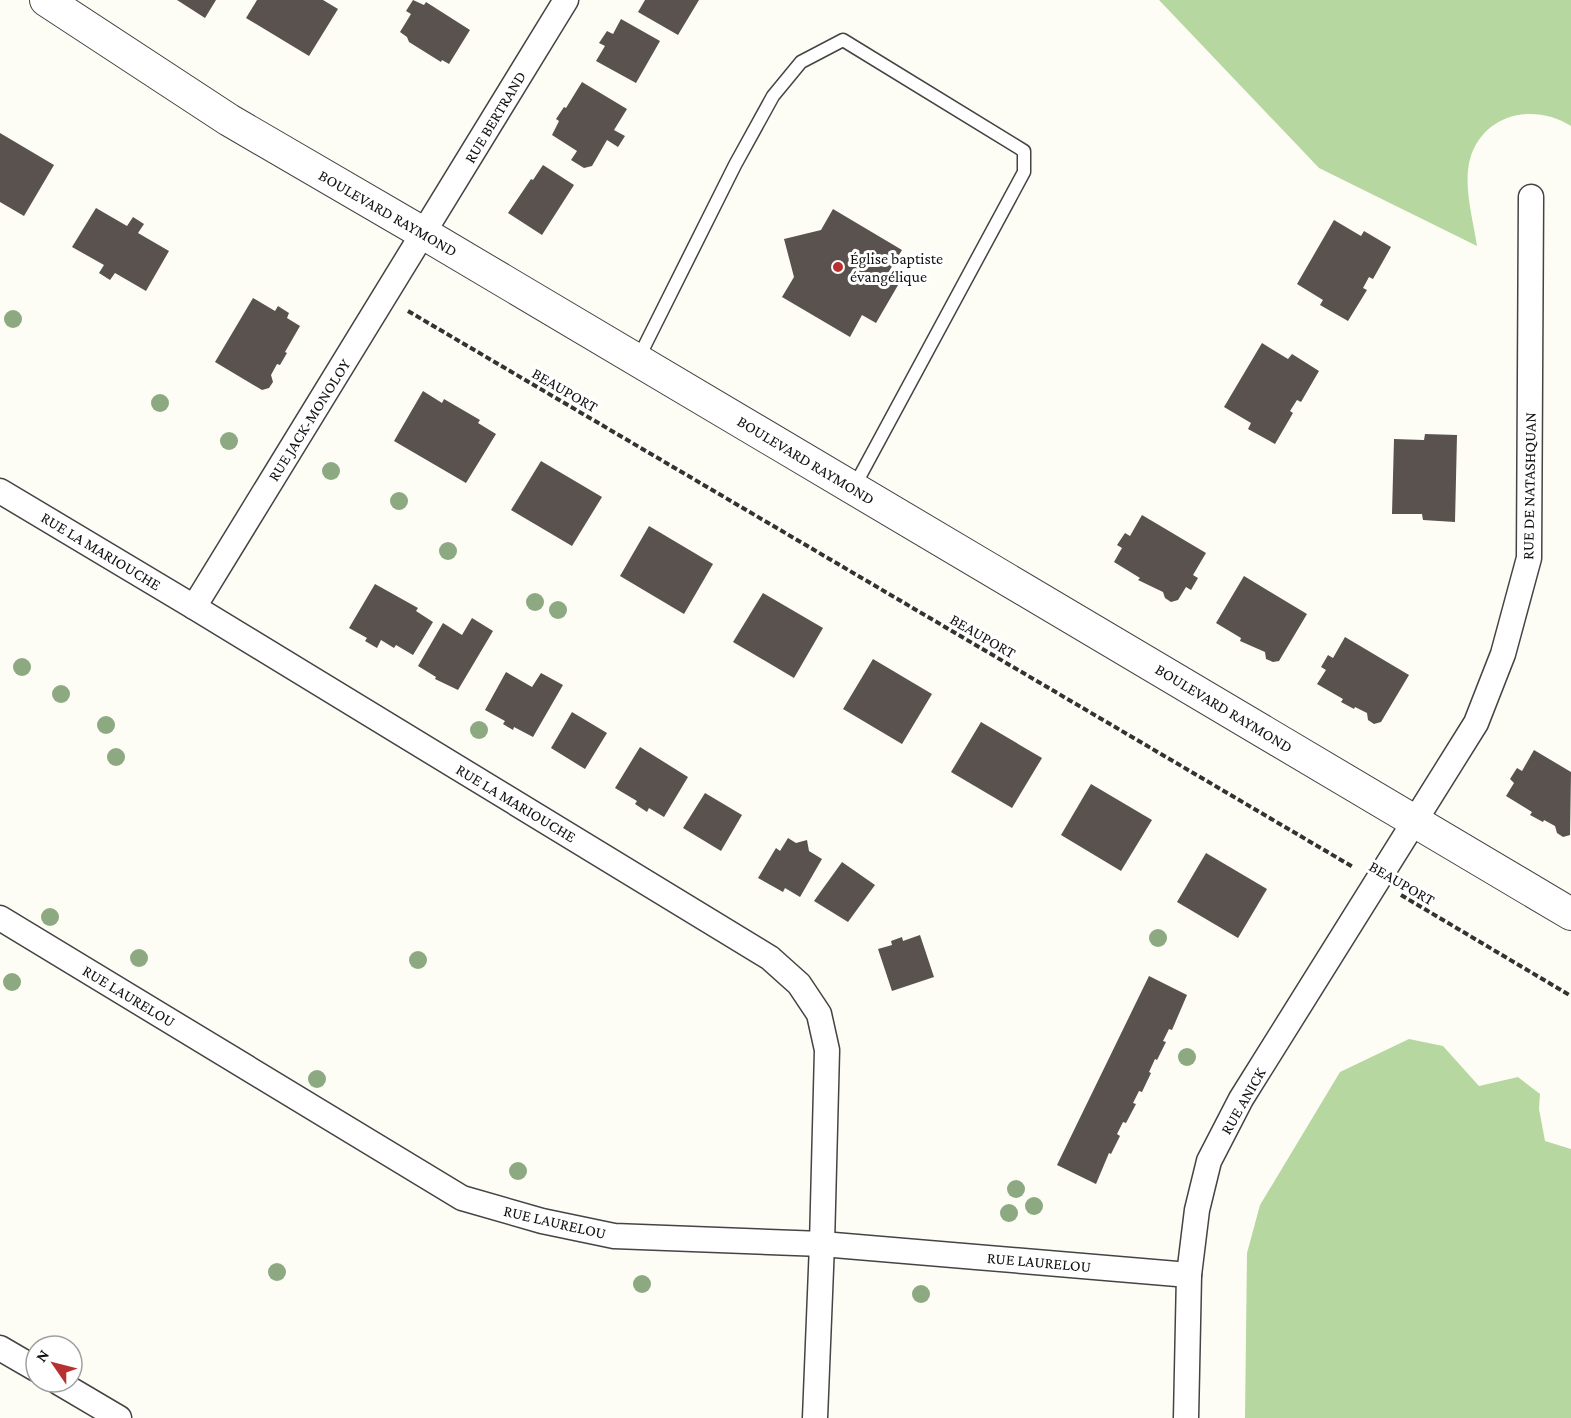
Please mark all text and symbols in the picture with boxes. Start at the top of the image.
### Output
street label: RUE BERTRAND [461,68,529,166]
street label: BOULEVARD RAYMOND [316,166,460,260]
place label: Église baptiste évangélique [850,250,943,286]
marker: Église baptiste évangélique [831,260,845,274]
street label: RUE JACK-MONOLOY [265,355,355,485]
street label: BEAUPORT [529,364,601,416]
street label: BOULEVARD RAYMOND [734,412,878,508]
street label: RUE DE NATASHQUAN [1519,412,1539,560]
street label: RUE LA MARIOUCHE [38,509,164,594]
street label: BEAUPORT [947,610,1019,662]
street label: BOULEVARD RAYMOND [1152,660,1296,756]
street label: RUE LA MARIOUCHE [453,761,579,846]
street label: BEAUPORT [1366,857,1438,909]
street label: RUE LAURELOU [80,962,178,1030]
street label: RUE ANICK [1217,1064,1269,1137]
street label: RUE LAURELOU [502,1202,608,1242]
street label: RUE LAURELOU [986,1249,1092,1275]
north arrow [24,1334,84,1394]
text: N [32,1346,52,1365]

